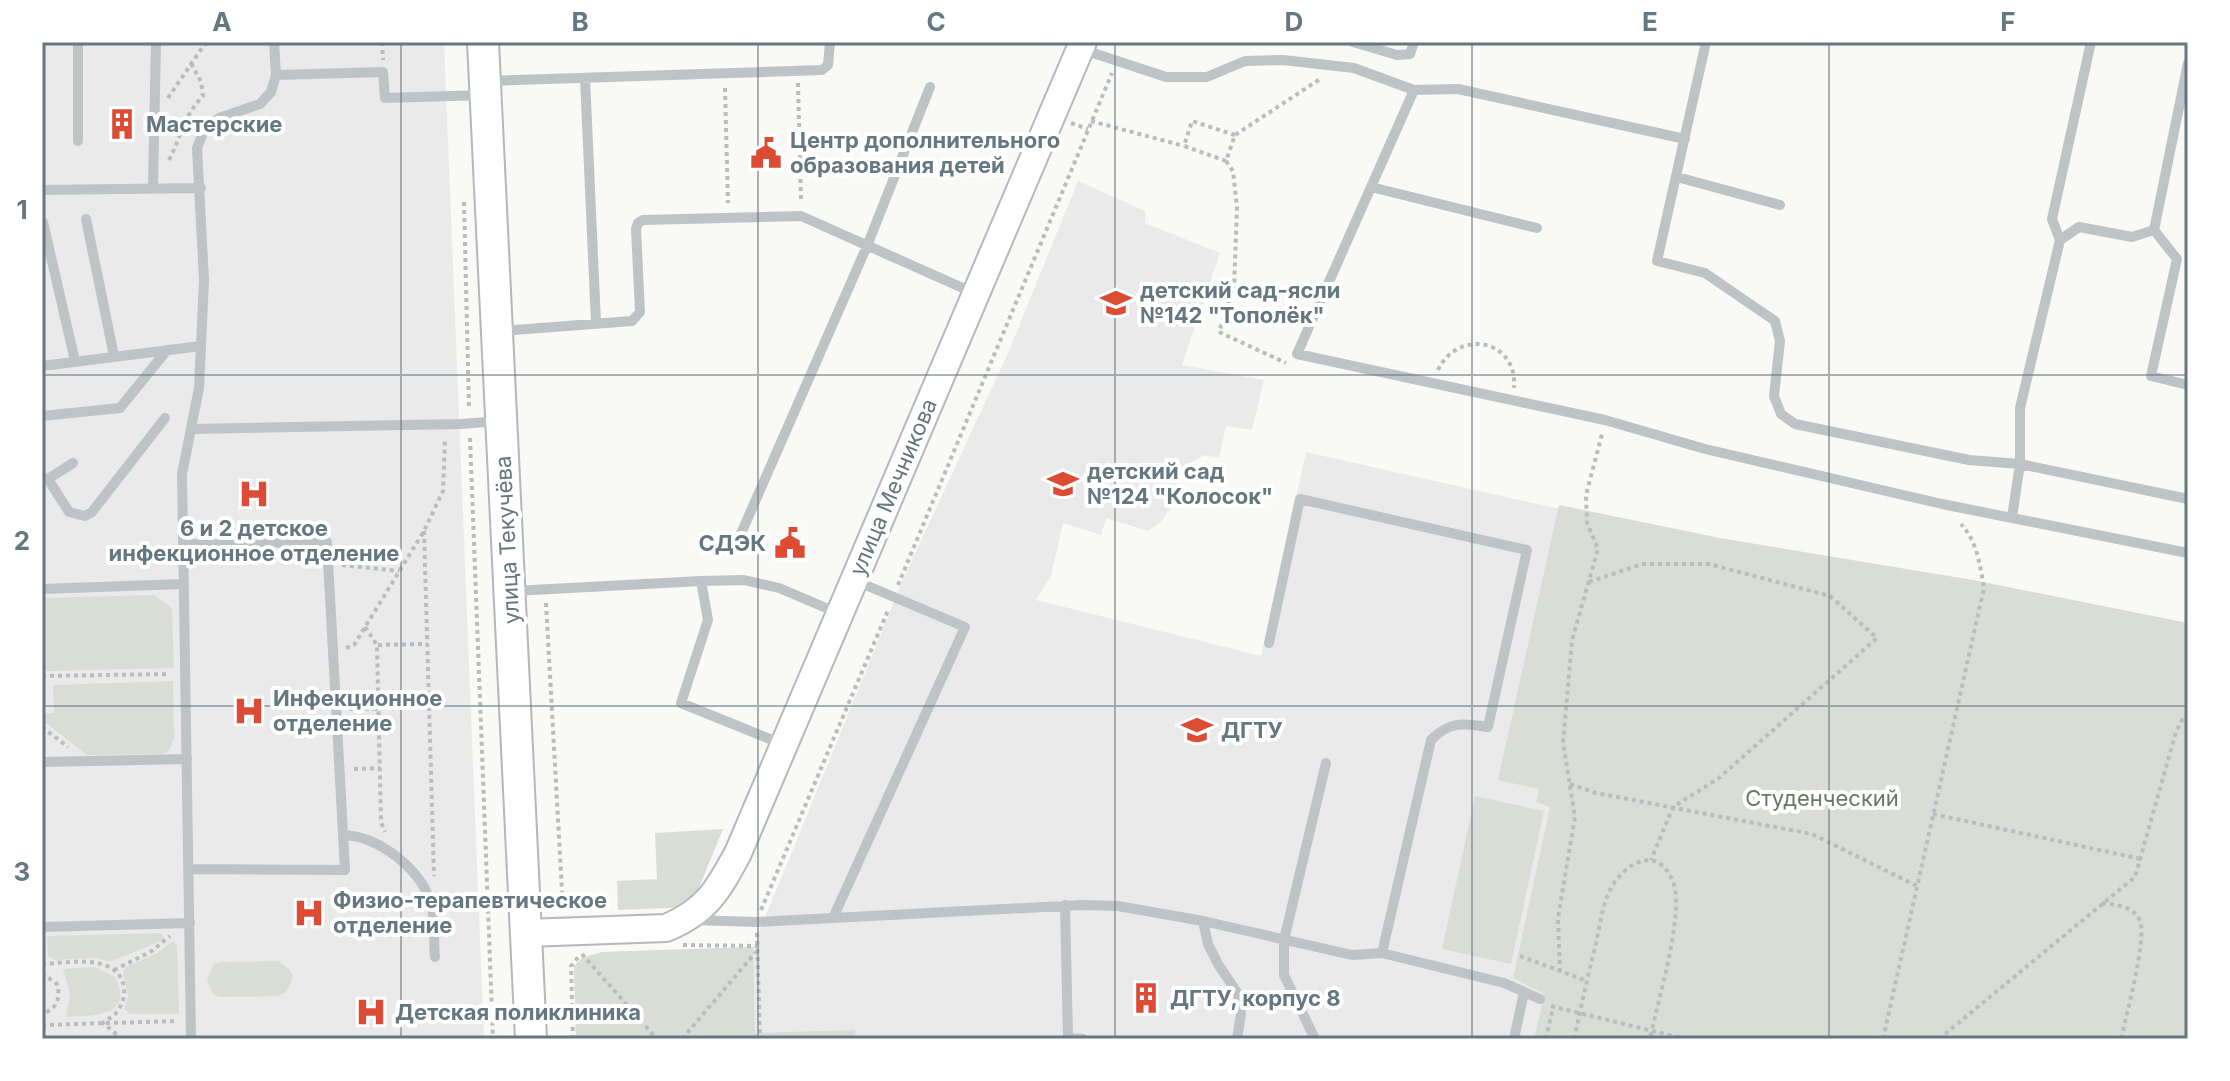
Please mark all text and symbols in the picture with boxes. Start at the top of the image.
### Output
text: A [212,6,232,37]
text: B [571,6,589,37]
text: C [926,6,946,37]
text: D [1285,6,1303,37]
text: E [1642,6,1658,37]
text: F [2000,6,2016,37]
building icon: Мастерские [105,107,139,141]
place label: Мастерские [146,111,282,137]
place label: Центр дополнительного образования детей [790,127,1060,178]
public building icon: Центр дополнительного образования детей [749,136,783,170]
text: 1 [16,194,28,225]
place label: детский сад-ясли №142 "Тополёк" [1140,277,1340,328]
school or university icon: детский сад-ясли №142 "Тополёк" [1099,286,1133,320]
street label: улица Мечникова [844,395,942,579]
street label: улица Текучёва [490,455,524,625]
place label: детский сад №124 "Колосок" [1087,458,1273,509]
school or university icon: детский сад №124 "Колосок" [1046,467,1080,501]
hospital icon: 6 и 2 детское инфекционное отделение [237,477,271,511]
place label: 6 и 2 детское инфекционное отделение [109,515,399,566]
text: 2 [14,525,30,556]
public building icon: СДЭК [773,526,807,560]
place label: СДЭК [699,530,766,556]
place label: Инфекционное отделение [273,685,442,736]
hospital icon: Инфекционное отделение [232,694,266,728]
school or university icon: ДГТУ [1180,713,1214,747]
place label: ДГТУ [1221,717,1283,743]
park label: Студенческий [1745,785,1899,811]
text: 3 [14,856,30,887]
place label: Физио-терапевтическое отделение [333,887,607,938]
hospital icon: Физио-терапевтическое отделение [292,896,326,930]
building icon: ДГТУ, корпус 8 [1129,981,1163,1015]
place label: ДГТУ, корпус 8 [1170,985,1340,1011]
hospital icon: Детская поликлиника [354,995,388,1029]
place label: Детская поликлиника [395,999,641,1025]

